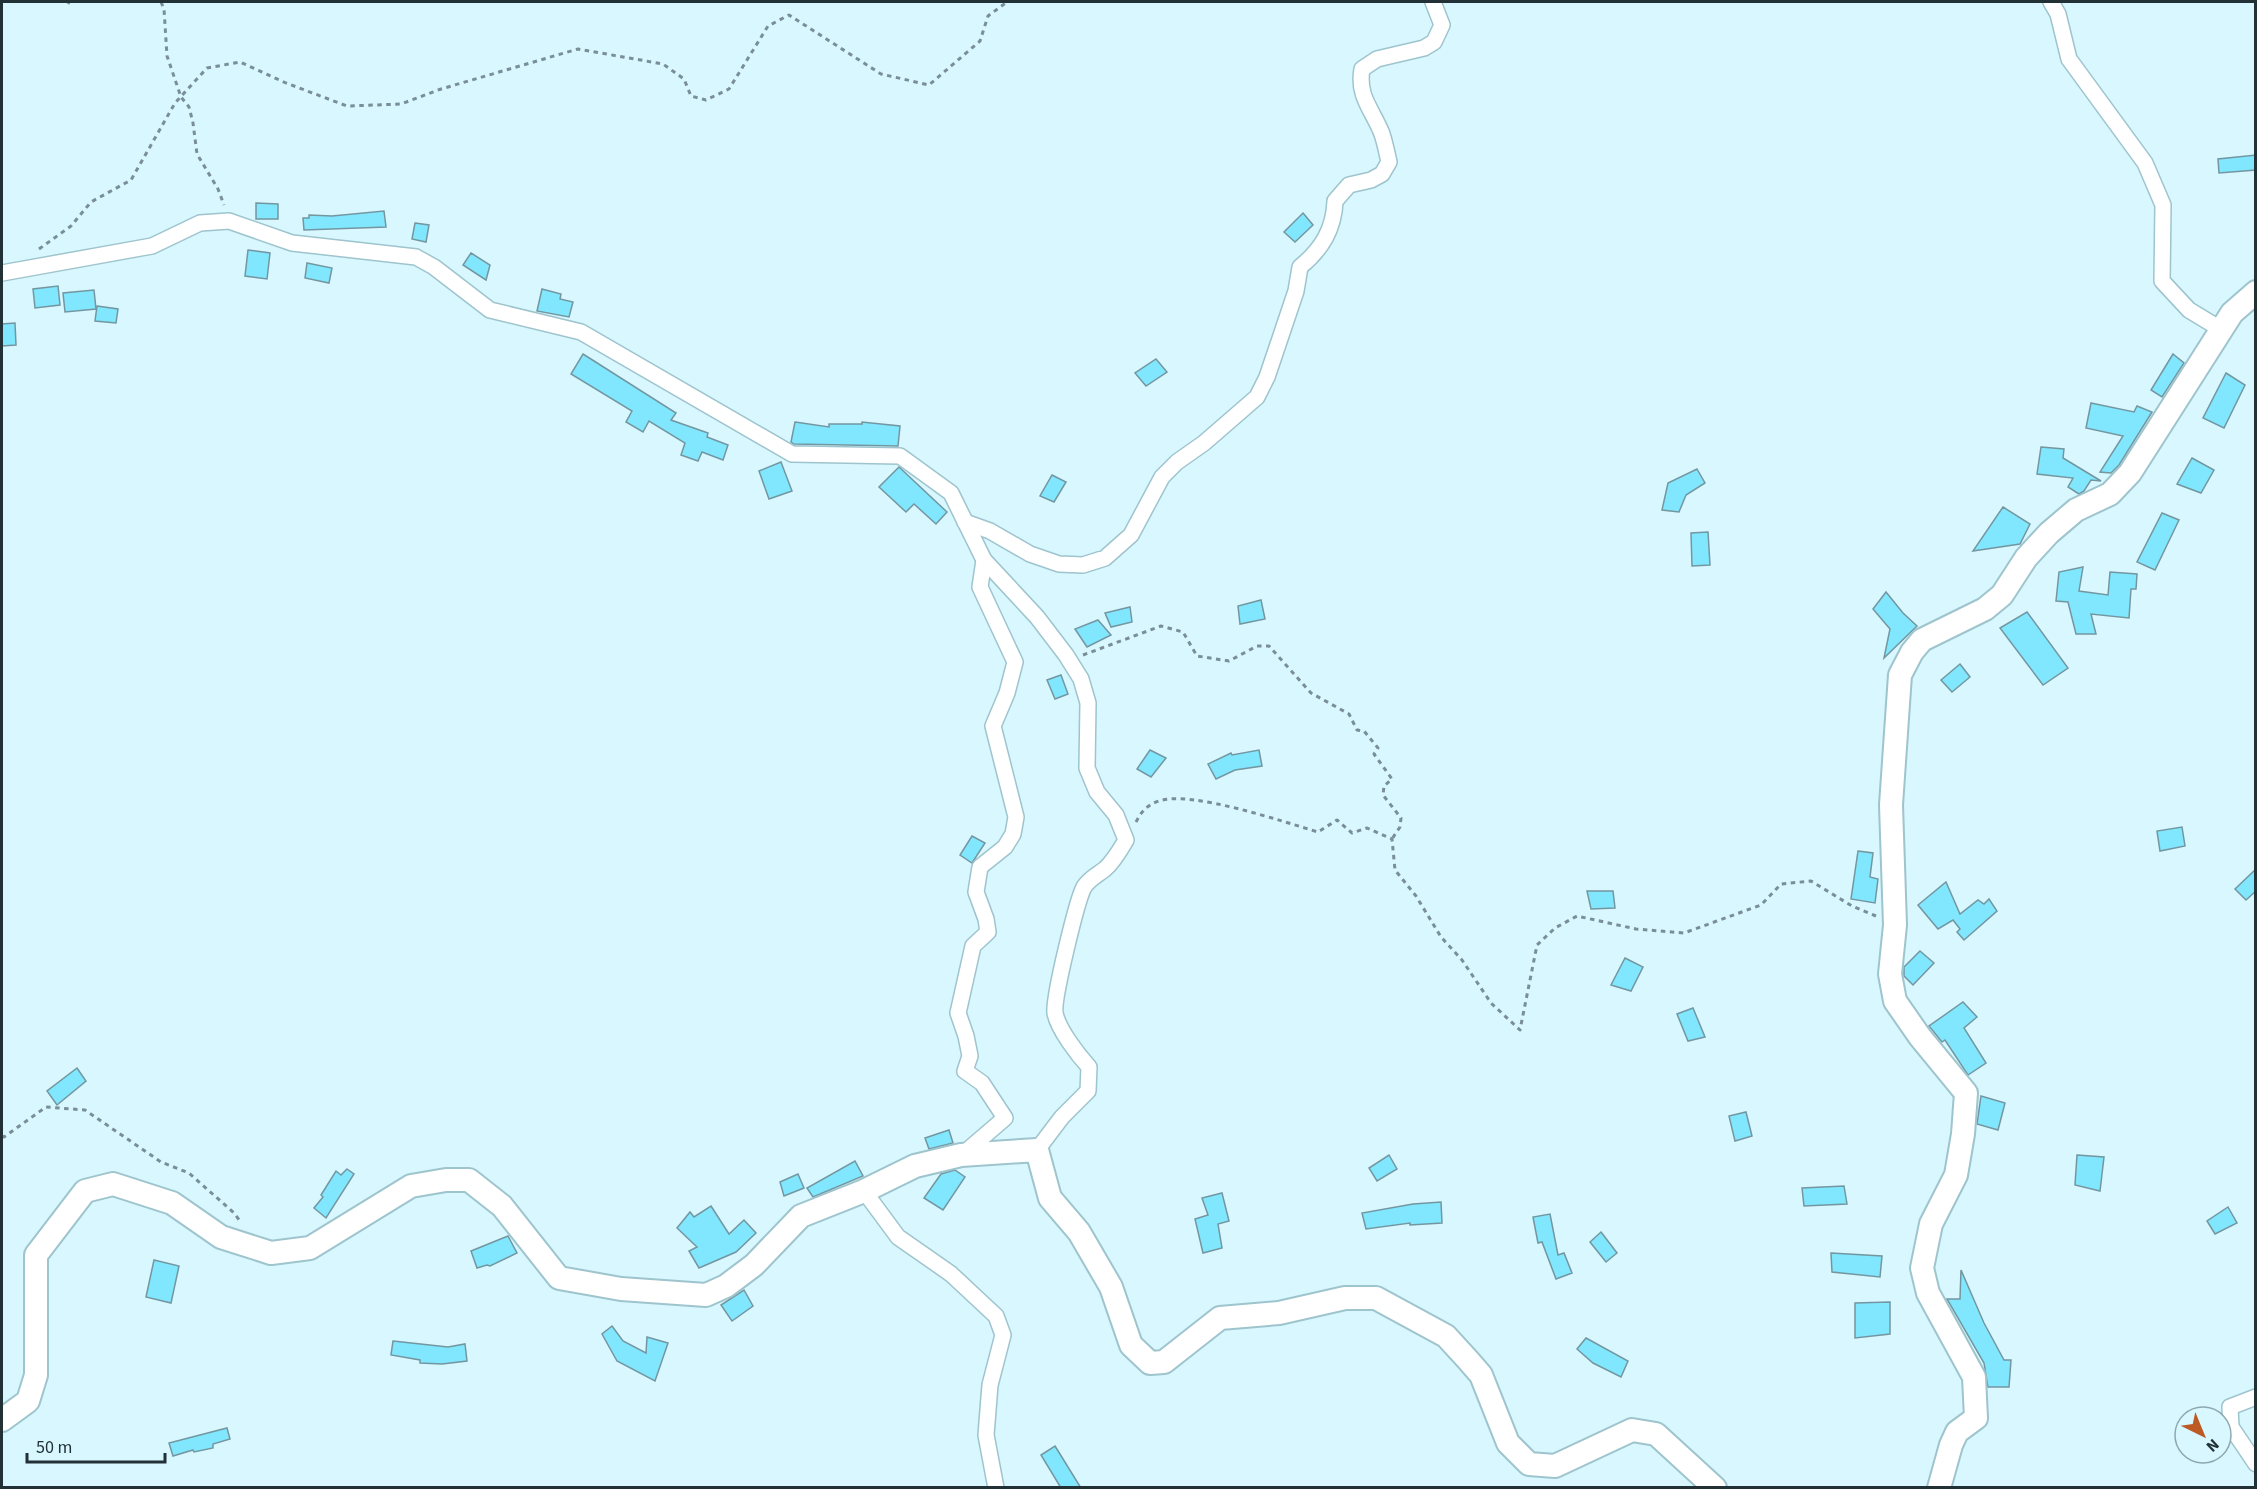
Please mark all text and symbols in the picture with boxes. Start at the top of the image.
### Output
north arrow [2173,1405,2233,1465]
scale bar [27,1426,165,1464]
text: N [2201,1434,2224,1457]
text: 50 m [36,1435,72,1460]

